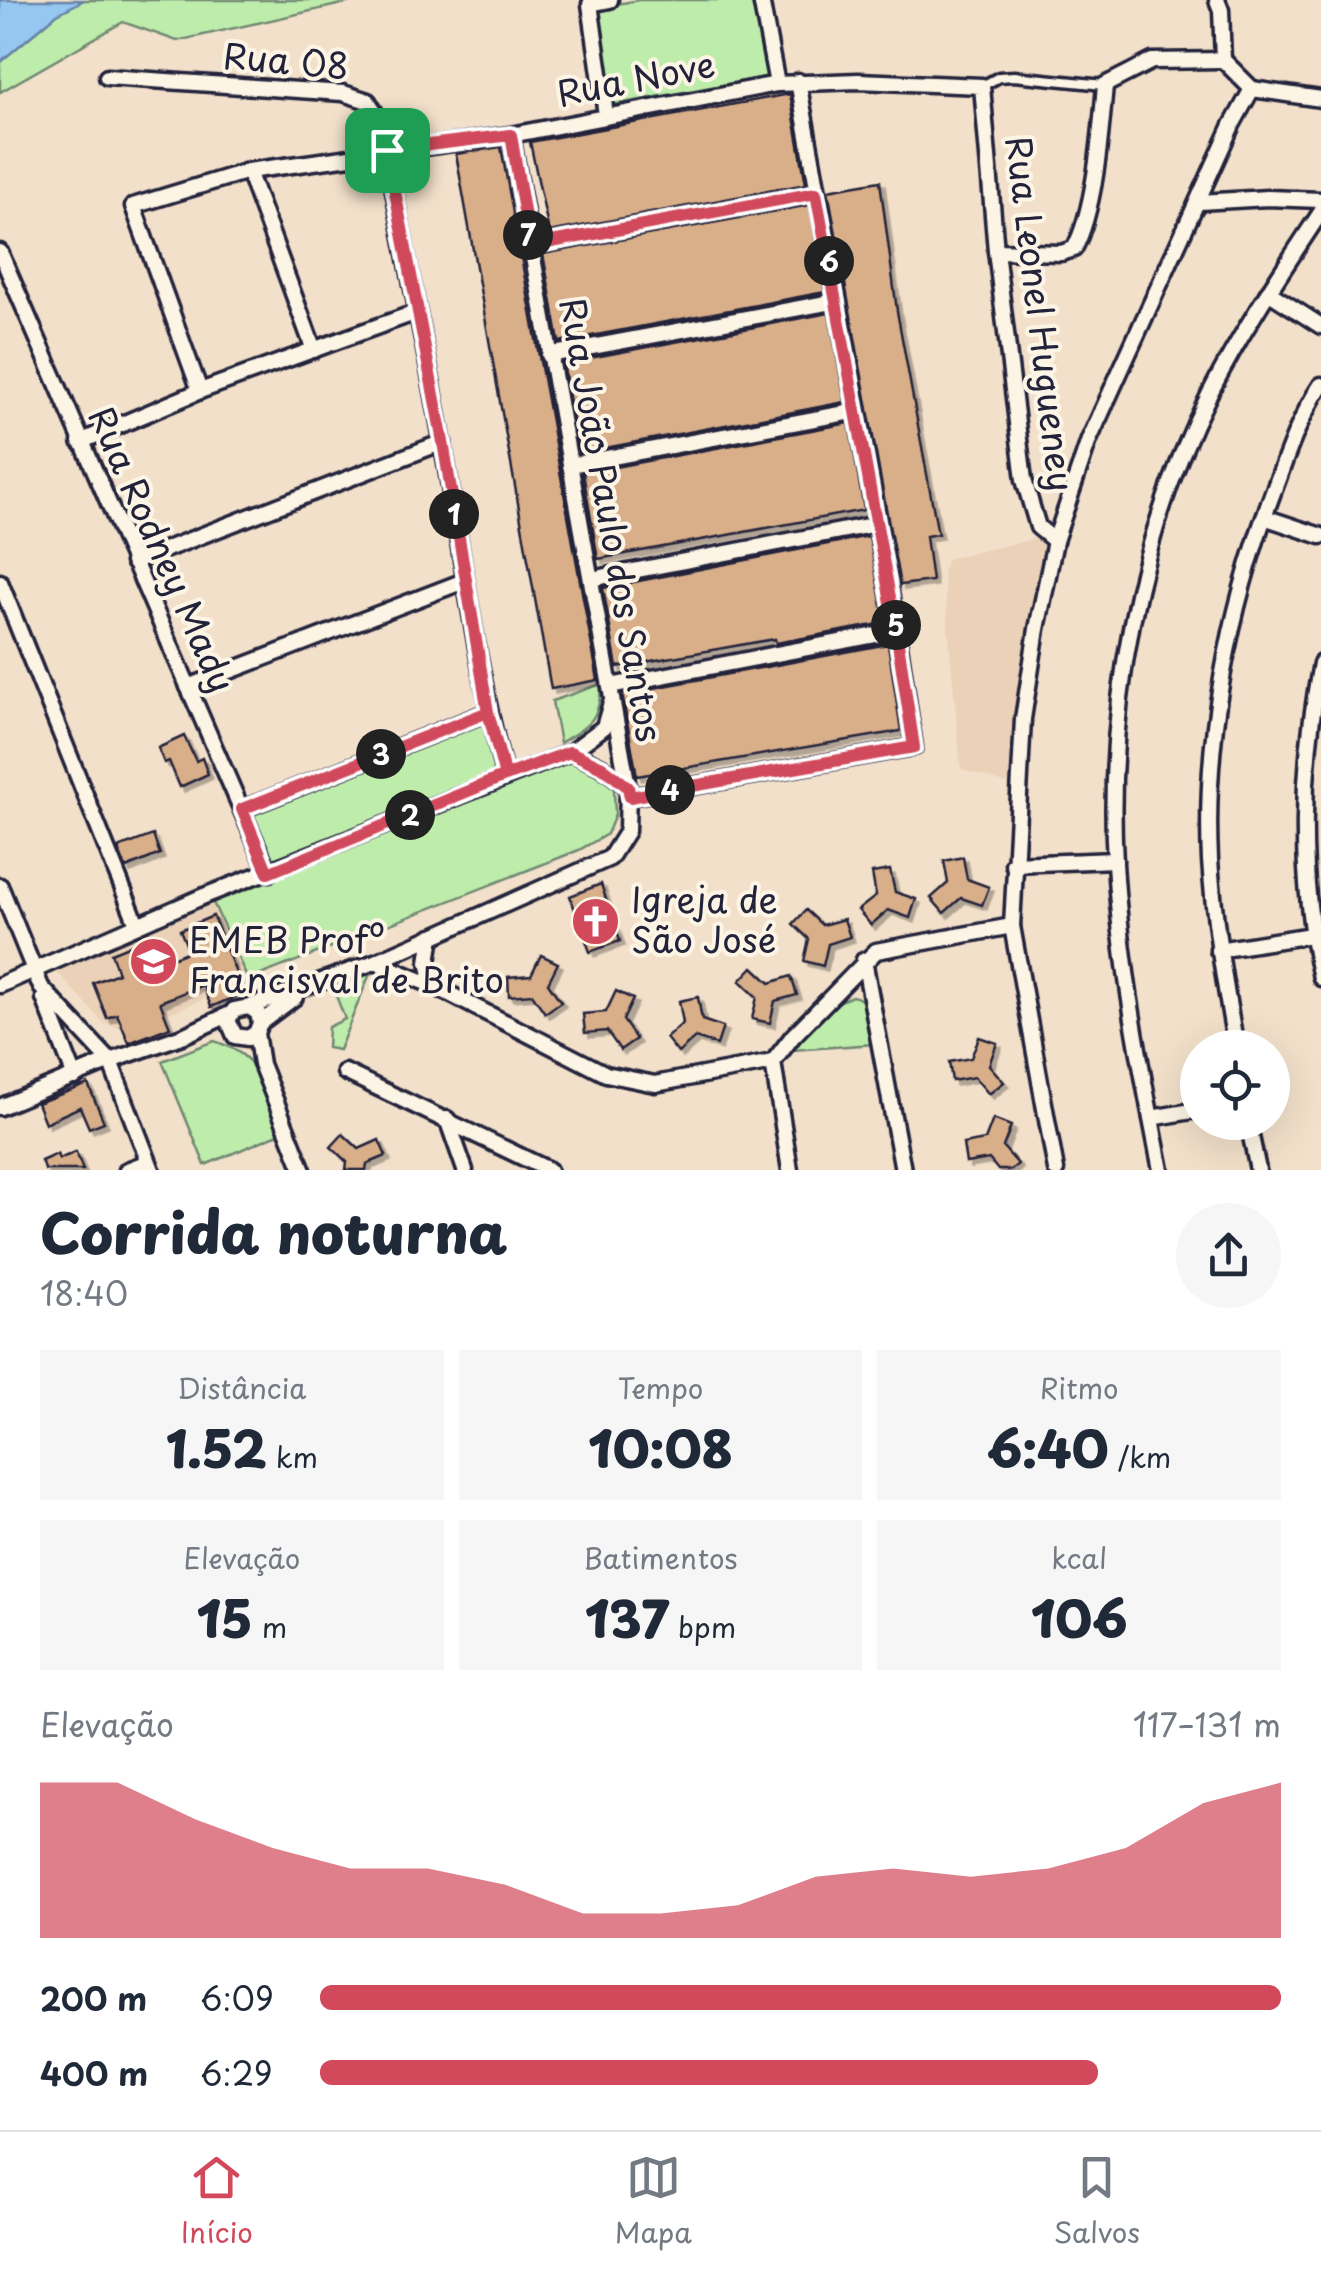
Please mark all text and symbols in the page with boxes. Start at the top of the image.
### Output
street label: Rua 08 [221,28,351,91]
street label: Rua Nove [552,36,719,119]
pin [345,108,430,193]
icon: arrive [360,123,415,178]
street label: Rua Leonel Hugueney [993,133,1090,494]
pin: 7 [503,210,553,260]
text: 7 [520,213,536,256]
pin: 6 [804,236,854,286]
text: 6 [819,239,839,282]
street label: Rua João Paulo dos Santos [547,294,678,746]
street label: Rua Rodney Mady [77,398,250,700]
pin: 1 [429,489,479,539]
text: 1 [447,492,461,535]
pin: 5 [871,600,921,650]
text: 5 [887,603,905,646]
pin: 3 [356,729,406,779]
text: 3 [372,732,390,775]
pin: 4 [645,765,695,815]
text: 4 [660,768,680,811]
pin: 2 [385,790,435,840]
text: 2 [400,793,420,836]
place label: Igreja de São José [631,872,778,965]
church icon: Igreja de São José [570,895,622,947]
place label: EMEB Profº Francisval de Brito [189,912,504,1005]
school or university icon: EMEB Profº Francisval de Brito [128,935,180,987]
map controls [1180,1030,1290,1140]
button: locate [1180,1030,1290,1140]
text: Corrida noturna [40,1190,508,1273]
button: share [1176,1203,1281,1308]
text: 18:40 [40,1269,128,1317]
text: Distância [177,1366,306,1409]
text: Tempo [618,1366,703,1409]
text: Ritmo [1040,1366,1119,1409]
text: 1.52 [166,1409,267,1485]
text: 10:08 [588,1409,733,1485]
text: 6:40 [987,1409,1109,1485]
text: km [267,1435,318,1478]
text: /km [1109,1435,1171,1478]
text: Elevação [183,1536,300,1579]
text: Batimentos [584,1536,737,1579]
text: kcal [1051,1536,1107,1579]
text: 15 [196,1579,253,1655]
text: 137 [585,1579,669,1655]
text: 106 [1031,1579,1128,1655]
text: m [253,1605,287,1648]
text: bpm [669,1605,736,1648]
text: Elevação [40,1700,174,1748]
text: 117–131 m [1133,1700,1281,1748]
text: 200 m [40,1974,147,2022]
text: 6:09 [200,1974,274,2022]
text: 400 m [40,2049,148,2097]
text: 6:29 [200,2049,272,2097]
tab: Início [181,2150,253,2253]
tab: Mapa [615,2150,692,2253]
tab: Salvos [1054,2150,1140,2253]

